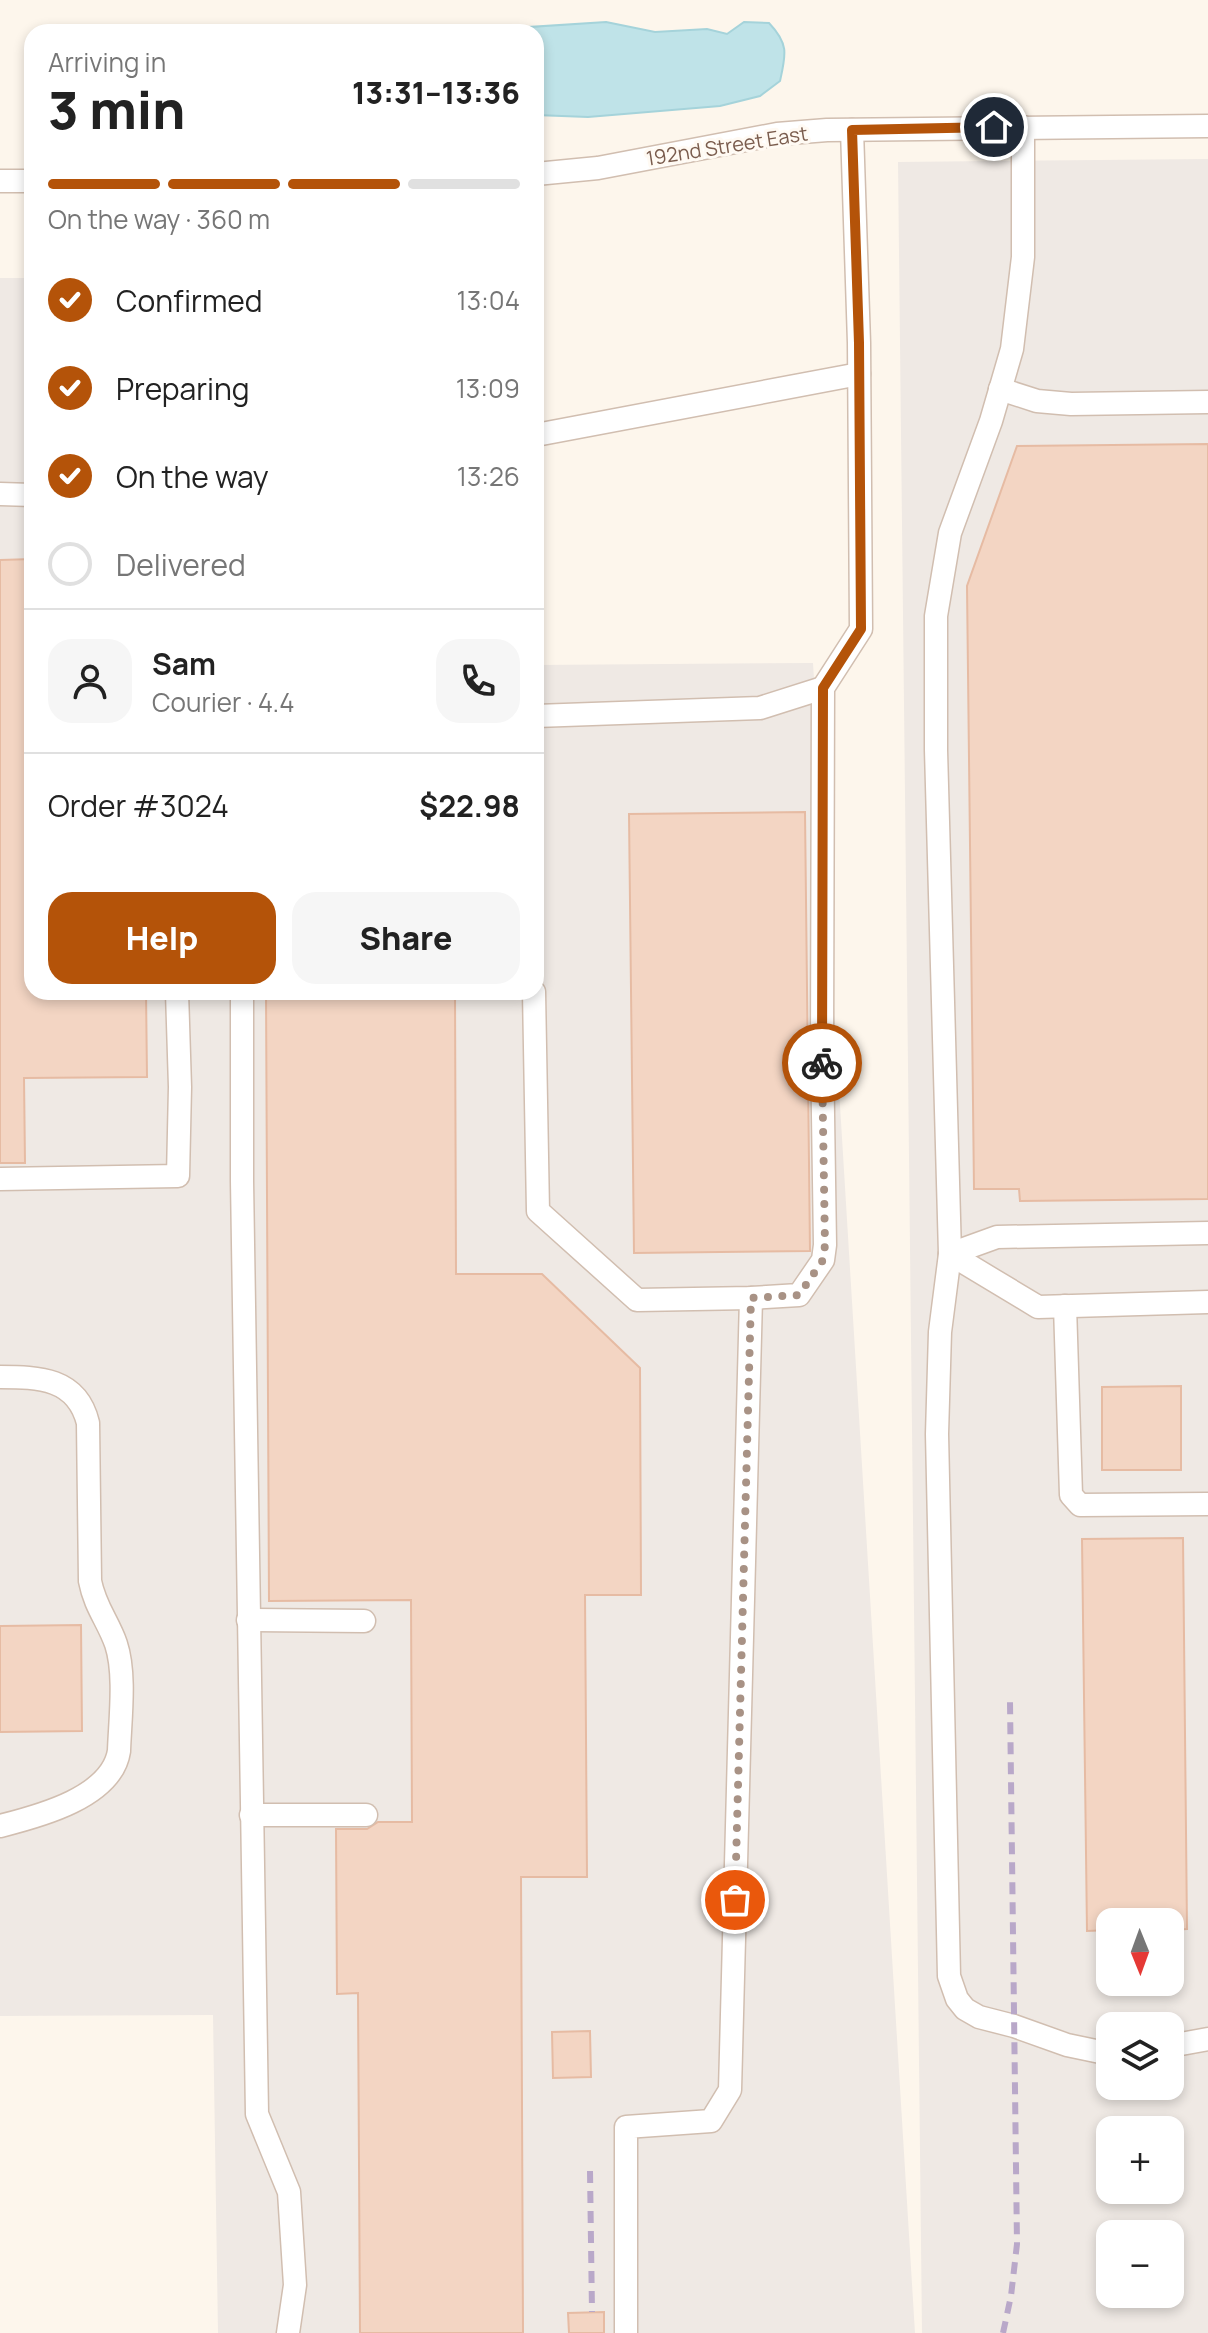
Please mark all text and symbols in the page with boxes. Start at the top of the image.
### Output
text: Arriving in [48,44,166,80]
text: 13:31–13:36 [352,72,520,113]
text: 3 min [48,74,185,145]
pin [960,93,1028,161]
icon: home [972,105,1016,149]
street label: 192nd Street East [644,119,810,172]
text: On the way · 360 m [48,201,270,237]
icon: check [48,278,92,322]
text: Confirmed [116,280,263,321]
text: 13:04 [457,282,520,318]
icon: check [48,366,92,410]
text: Preparing [116,368,250,409]
text: 13:09 [456,370,520,406]
icon: check [48,454,92,498]
text: On the way [116,456,269,497]
text: 13:26 [457,458,520,494]
text: Delivered [116,544,246,585]
button: person [48,639,132,723]
button: phone [436,639,520,723]
text: Sam [152,643,216,684]
text: Courier · 4.4 [152,684,294,720]
text: Order #3024 [48,785,229,826]
text: $22.98 [419,785,520,826]
button: Help [48,892,276,984]
button: Share [292,892,520,984]
courier [782,1023,862,1103]
icon: bike [800,1041,844,1085]
pin [701,1866,769,1934]
icon: bag [713,1878,757,1922]
north arrow [1096,1908,1184,1996]
map controls [1096,1908,1184,2308]
button: layers [1096,2012,1184,2100]
button: + [1096,2116,1184,2204]
button: − [1096,2220,1184,2308]

